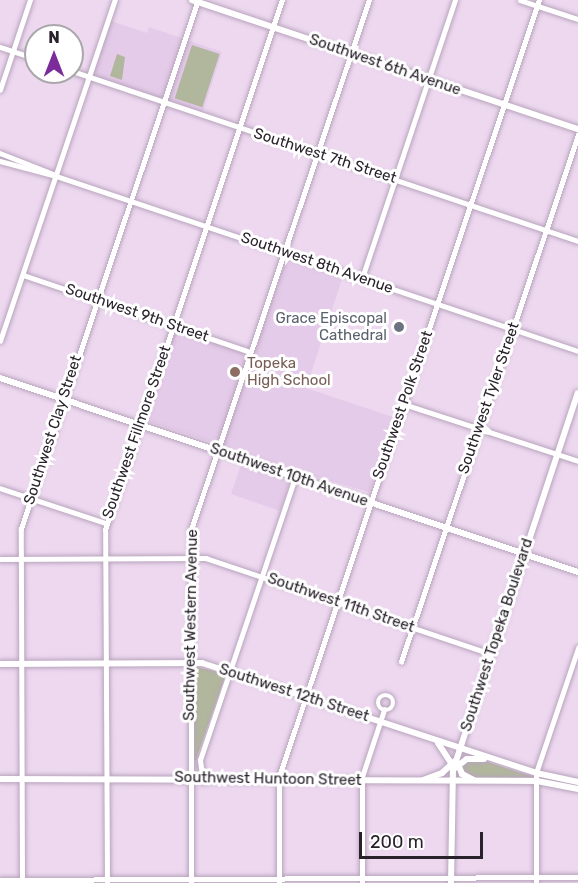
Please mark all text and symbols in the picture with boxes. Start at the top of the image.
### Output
north arrow [24,24,84,84]
text: N [48,28,60,47]
street label: Southwest 6th Avenue [307,31,463,99]
street label: Southwest 7th Street [251,124,399,188]
street label: Southwest 8th Avenue [238,228,396,298]
street label: Southwest 9th Street [63,280,211,346]
place label: Grace Episcopal Cathedral [276,309,387,344]
marker: Grace Episcopal Cathedral [392,320,406,334]
street label: Southwest Tyler Street [454,320,524,476]
street label: Southwest Polk Street [369,328,437,482]
street label: Southwest Fillmore Street [99,343,175,521]
street label: Southwest Clay Street [20,353,86,507]
place label: Topeka High School [247,354,331,389]
marker: Topeka High School [228,365,242,379]
street label: Southwest 10th Avenue [207,439,371,511]
street label: Southwest Western Avenue [180,529,202,721]
street label: Southwest Topeka Boulevard [457,536,537,734]
street label: Southwest 11th Street [265,569,417,637]
street label: Southwest 12th Street [217,660,371,726]
street label: Southwest Huntoon Street [174,768,362,790]
scale bar [362,820,486,858]
text: 200 m [370,831,424,853]

